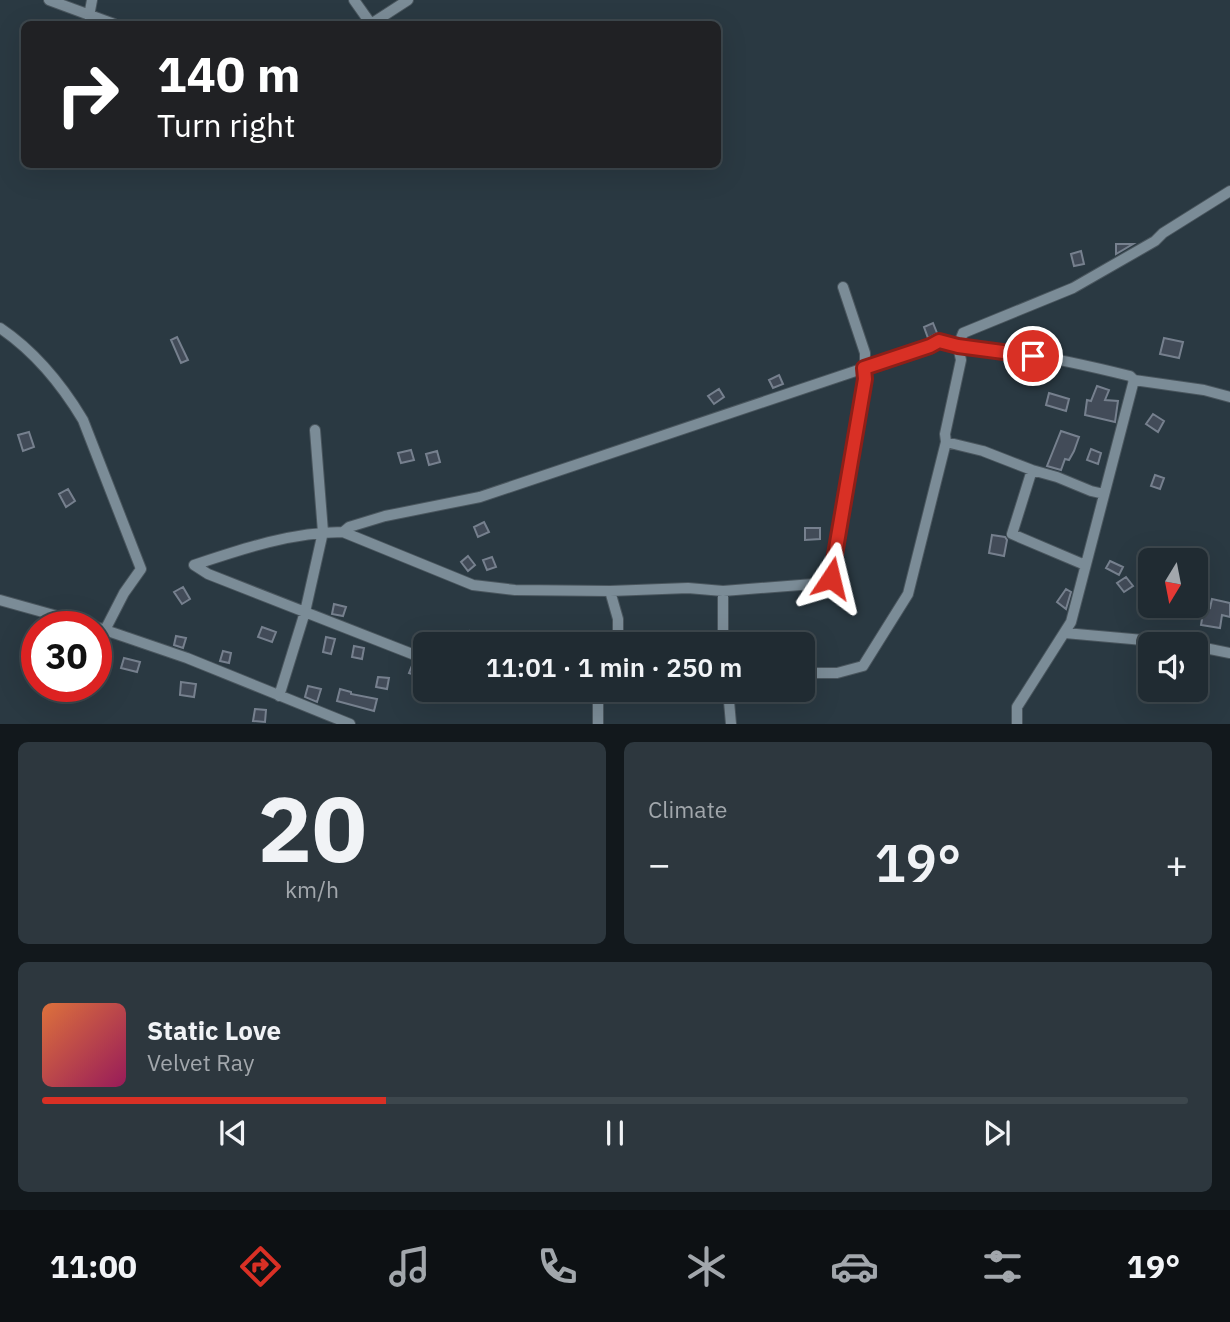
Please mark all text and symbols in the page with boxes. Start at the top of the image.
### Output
text: 140 m [157,42,301,105]
icon: right [42,49,133,140]
text: Turn right [157,104,295,146]
pin [1003,326,1063,386]
icon: arrive [1014,337,1052,375]
position arrow [794,541,868,615]
north arrow [1138,548,1208,618]
map controls [1138,548,1208,702]
speed limit sign: 30 [21,611,112,702]
button: sound [1138,632,1208,702]
text: 11:01 · 1 min · 250 m [486,650,742,684]
text: 20 [257,769,367,887]
text: Climate [648,794,727,824]
text: 19° [875,829,961,896]
text: − [648,839,671,888]
text: + [1165,839,1188,888]
text: km/h [285,874,339,904]
text: Static Love [147,1013,281,1047]
text: Velvet Ray [147,1047,254,1077]
icon: previous [214,1114,252,1152]
icon: pause [596,1114,634,1152]
icon: next [978,1114,1016,1152]
icon: directions [236,1242,285,1291]
icon: music [385,1242,434,1291]
icon: phone [533,1242,582,1291]
icon: climate [682,1242,731,1291]
icon: car [830,1242,879,1291]
icon: filters [978,1242,1027,1291]
text: 11:00 [50,1245,137,1287]
text: 19° [1127,1245,1180,1287]

